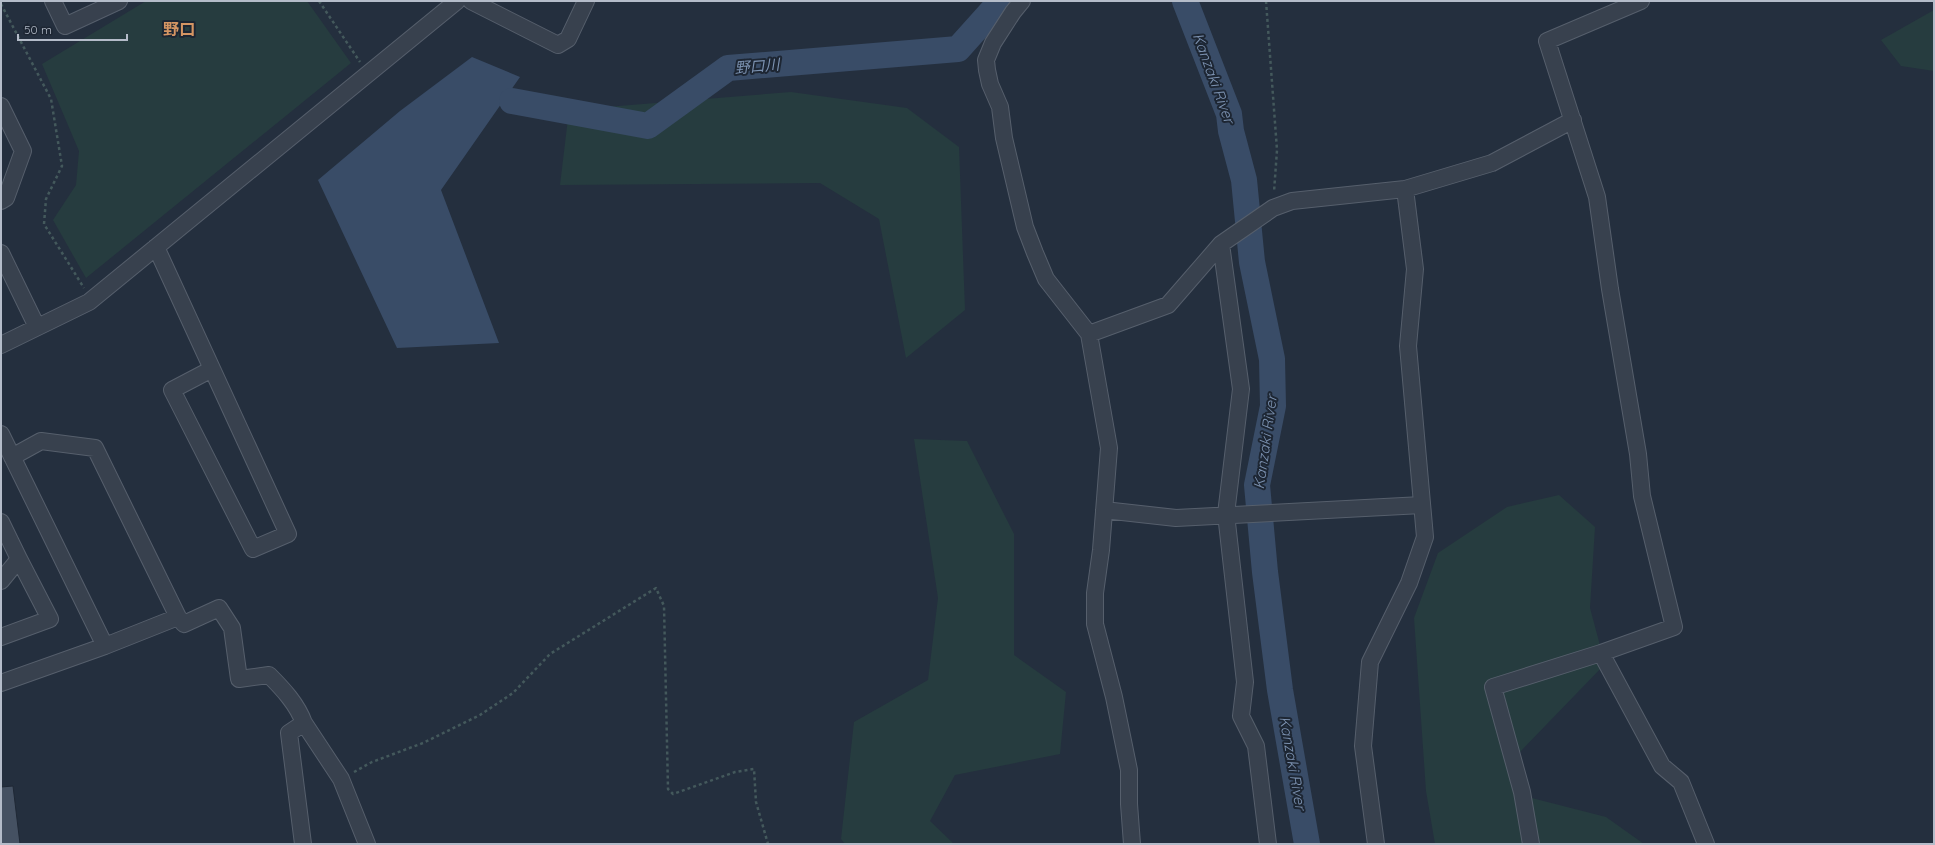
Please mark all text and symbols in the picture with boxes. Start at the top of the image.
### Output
scale bar [18,16,127,42]
district label: 野口 [163,19,195,39]
text: 50 m [24,22,52,37]
water label: Kanzaki River [1189,30,1240,128]
water label: 野口川 [734,54,782,77]
water label: Kanzaki River [1249,392,1281,490]
water label: Kanzaki River [1275,715,1311,814]

